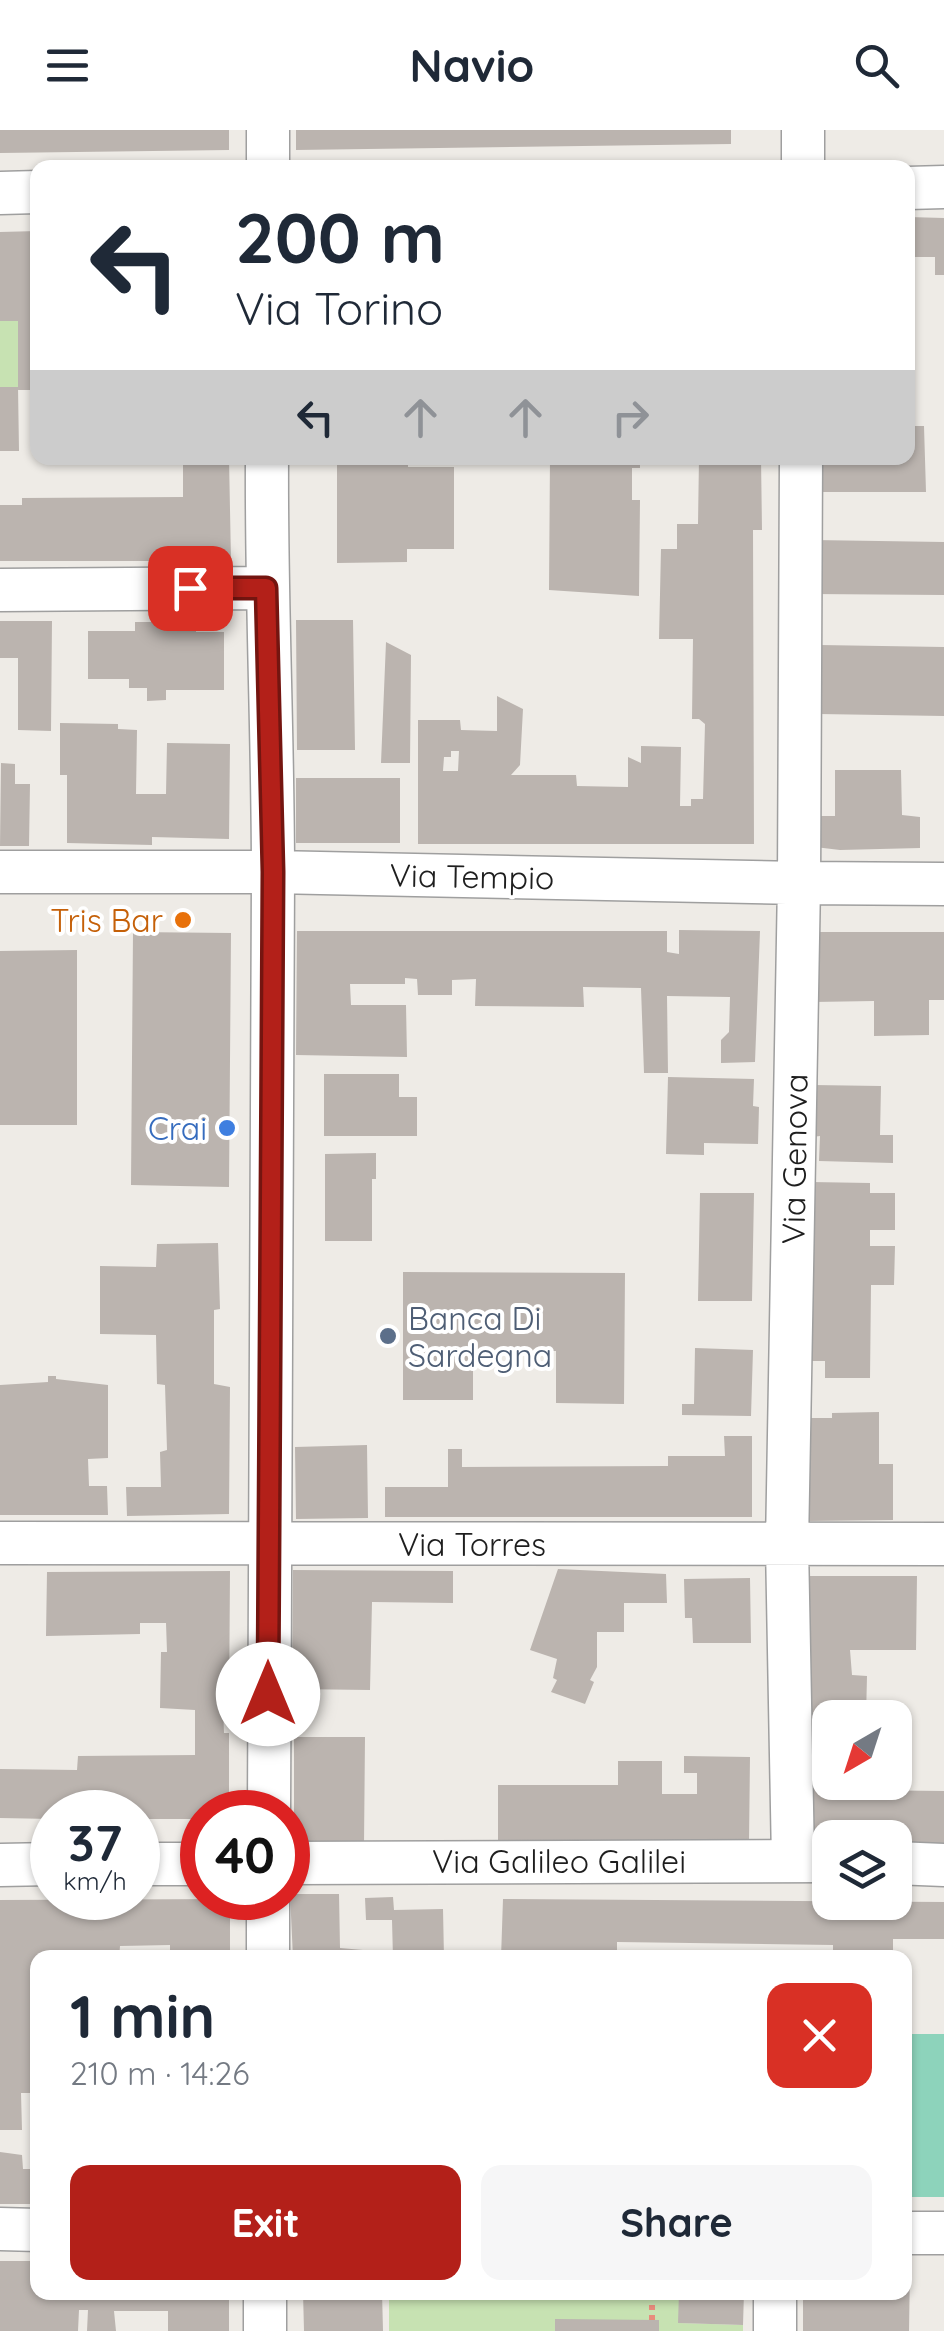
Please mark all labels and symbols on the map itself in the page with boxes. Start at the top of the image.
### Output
pin [148,546,233,631]
street label: Via Tempio [389,855,555,897]
place label: Tris Bar [50,900,163,940]
marker: Tris Bar [172,909,194,931]
street label: Via Genova [773,1073,815,1245]
place label: Crai [148,1108,207,1148]
marker: Crai [216,1117,238,1139]
place label: Banca Di Sardegna [408,1298,552,1375]
marker: Banca Di Sardegna [377,1325,399,1347]
street label: Via Torres [398,1524,546,1564]
position arrow [216,1642,320,1746]
north arrow [812,1700,912,1800]
speed limit sign: 40 [180,1790,310,1920]
street label: Via Galileo Galilei [432,1841,686,1881]

